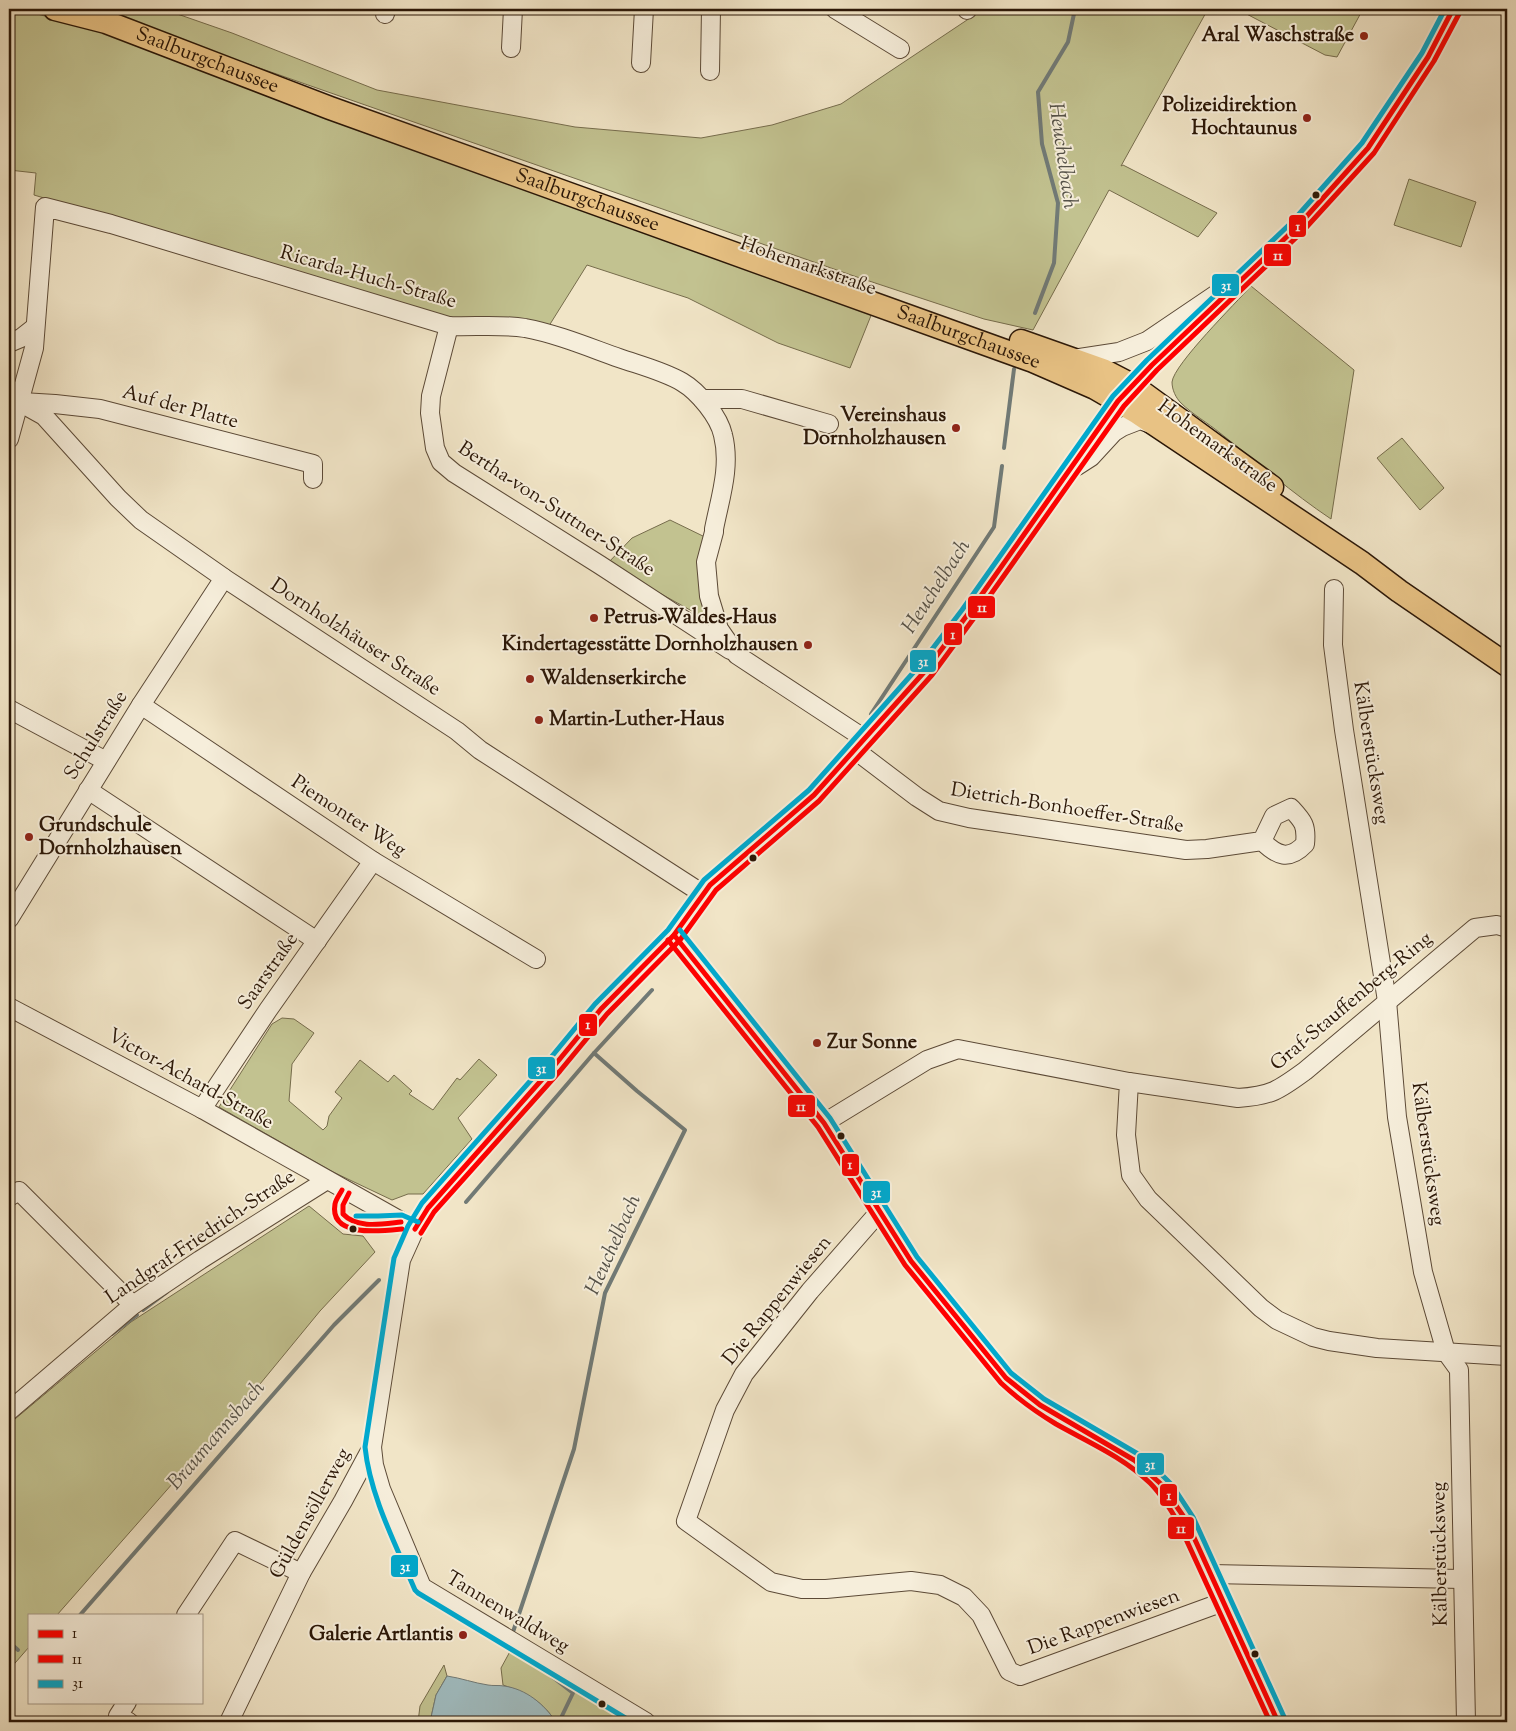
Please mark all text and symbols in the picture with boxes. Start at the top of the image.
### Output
street label: Saalburgchaussee [131,20,283,102]
place label: Aral Waschstraße [1202,22,1354,51]
marker: Aral Waschstraße [1358,30,1370,42]
place label: Polizeidirektion Hochtaunus [1163,92,1297,144]
water label: Heuchelbach [1040,101,1084,211]
marker: Polizeidirektion Hochtaunus [1301,112,1313,124]
street label: Saalburgchaussee [511,161,663,240]
unlabelled marker [1311,190,1321,200]
line badge: 1 [1288,214,1307,238]
text: 1 [1296,218,1301,238]
street label: Hohemarkstraße [736,230,880,304]
street label: Ricarda-Huch-Straße [276,239,460,317]
line badge: 11 [1263,243,1292,267]
text: 11 [1273,247,1283,267]
line badge: 31 [1211,273,1240,297]
text: 31 [1221,277,1231,297]
street label: Saalburgchaussee [892,298,1045,377]
street label: Auf der Platte [119,379,241,437]
street label: Hohemarkstraße [1151,393,1283,501]
place label: Vereinshaus Dornholzhausen [803,402,946,454]
marker: Vereinshaus Dornholzhausen [950,422,962,434]
street label: Bertha-von-Suttner-Straße [452,435,660,585]
water label: Heuchelbach [895,534,979,640]
street label: Dornholzhäuser Straße [264,572,446,704]
line badge: 11 [967,595,996,619]
text: 11 [977,599,987,619]
place label: Petrus-Waldes-Haus [604,604,777,633]
marker: Petrus-Waldes-Haus [588,612,600,624]
line badge: 1 [943,622,963,646]
text: 1 [951,626,956,646]
place label: Kindertagesstätte Dornholzhausen [502,631,798,660]
marker: Kindertagesstätte Dornholzhausen [802,639,814,651]
line badge: 31 [909,649,937,673]
text: 31 [918,653,928,673]
place label: Waldenserkirche [540,665,686,694]
marker: Waldenserkirche [524,673,536,685]
street label: Kälberstücksweg [1344,679,1396,827]
street label: Schulstraße [58,686,136,786]
place label: Martin-Luther-Haus [549,706,725,735]
marker: Martin-Luther-Haus [533,714,545,726]
street label: Piemonter Weg [285,769,411,865]
street label: Dietrich-Bonhoeffer-Straße [948,776,1186,842]
place label: Grundschule Dornholzhausen [39,812,182,864]
marker: Grundschule Dornholzhausen [23,831,35,843]
unlabelled marker [748,853,758,863]
street label: Graf-Stauffenberg-Ring [1265,925,1440,1079]
street label: Saarstraße [232,927,306,1017]
line badge: 1 [578,1013,598,1037]
text: 1 [586,1016,591,1036]
street label: Victor-Achard-Straße [102,1022,278,1138]
place label: Zur Sonne [827,1029,917,1058]
marker: Zur Sonne [811,1037,823,1049]
line badge: 31 [527,1056,556,1080]
text: 31 [536,1060,546,1080]
street label: Kälberstücksweg [1403,1080,1451,1228]
line badge: 11 [787,1094,816,1118]
text: 11 [796,1098,806,1118]
unlabelled marker [836,1131,846,1141]
line badge: 1 [841,1153,860,1177]
text: 1 [848,1156,853,1176]
street label: Landgraf-Friedrich-Straße [100,1163,302,1313]
line badge: 31 [862,1180,891,1204]
text: 31 [871,1184,881,1204]
water label: Heuchelbach [579,1190,649,1300]
unlabelled marker [348,1224,358,1234]
street label: Die Rappenwiesen [716,1230,840,1372]
water label: Braumannsbach [161,1375,273,1497]
street label: Güldensöllerweg [263,1443,359,1585]
line badge: 31 [1136,1452,1165,1476]
text: 31 [1145,1456,1155,1476]
street label: Kälberstücksweg [1425,1481,1457,1627]
line badge: 1 [1159,1483,1178,1507]
text: 1 [1167,1487,1172,1507]
line badge: 11 [1167,1516,1195,1540]
text: 11 [1176,1520,1186,1540]
line badge: 31 [390,1554,419,1578]
text: 31 [400,1558,410,1578]
street label: Tannenwaldweg [440,1565,575,1662]
street label: Die Rappenwiesen [1024,1582,1184,1664]
legend [28,1614,202,1704]
place label: Galerie Artlantis [309,1621,453,1650]
text: 1 [72,1624,77,1645]
marker: Galerie Artlantis [457,1629,469,1641]
unlabelled marker [1250,1649,1260,1659]
text: 11 [72,1650,82,1671]
text: 31 [72,1674,83,1695]
unlabelled marker [597,1699,607,1709]

